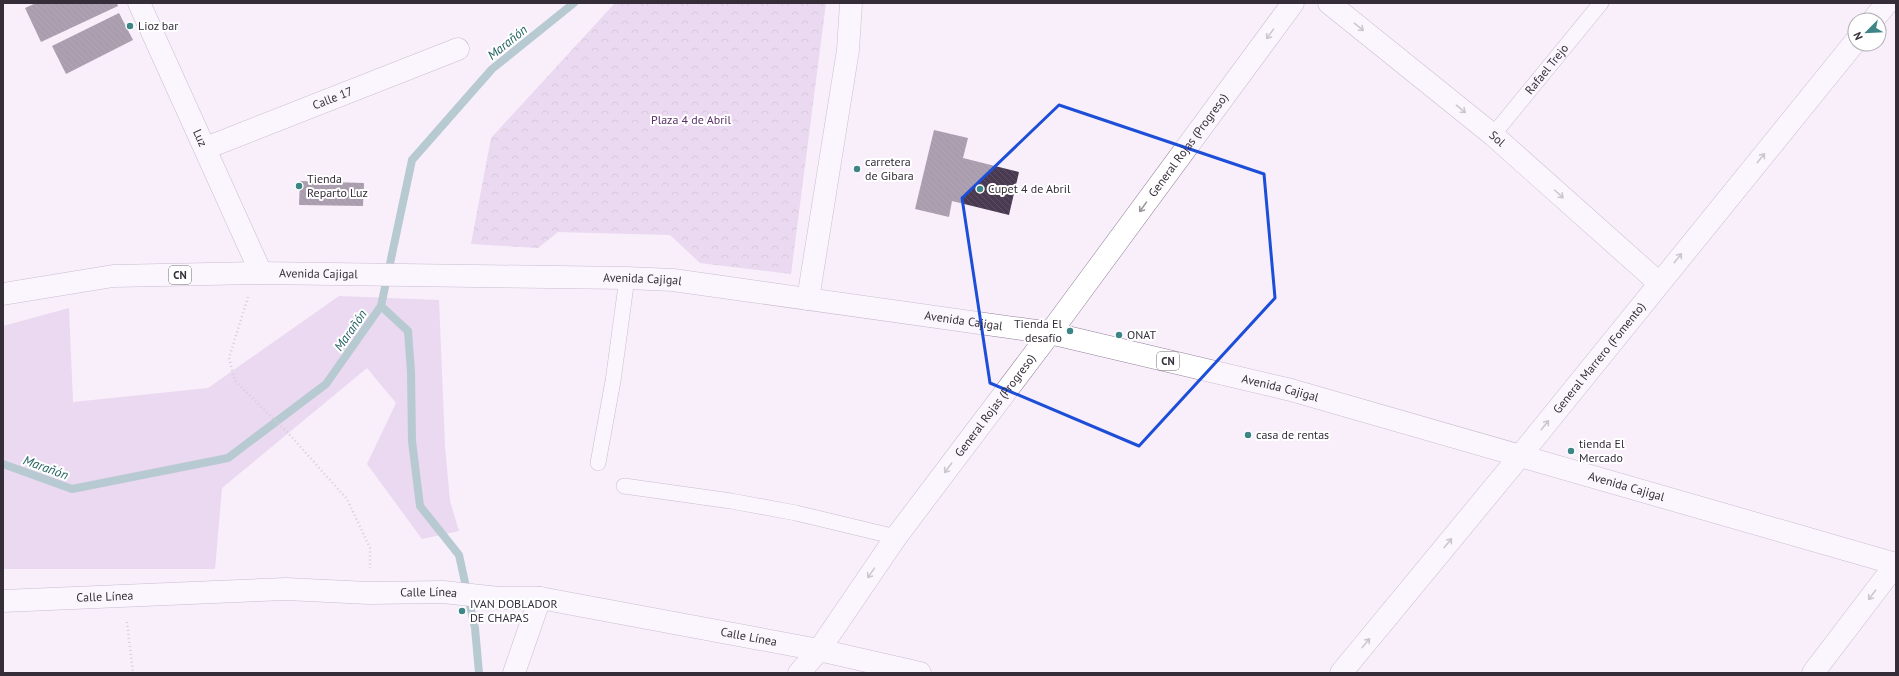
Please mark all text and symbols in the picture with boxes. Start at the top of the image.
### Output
north arrow [1847,12,1887,52]
place label: Lioz bar [138,18,178,33]
marker: Lioz bar [125,21,135,31]
water label: Marañón [484,21,531,64]
one-way arrow [1354,23,1365,32]
one-way arrow [1266,29,1274,40]
text: N [1850,30,1866,42]
street label: Rafael Trejo [1521,41,1571,97]
street label: Calle 17 [310,83,355,112]
street label: General Rojas (Progreso) [1145,90,1231,200]
one-way arrow [1455,105,1466,114]
park label: Plaza 4 de Abril [651,112,732,127]
street label: Luz [190,126,211,149]
street label: Sol [1486,127,1509,150]
one-way arrow [1756,152,1765,163]
place label: carretera de Gibara [865,154,914,183]
marker: carretera de Gibara [852,164,862,174]
place label: Tienda Reparto Luz [307,171,368,200]
marker: Tienda Reparto Luz [294,181,304,191]
place label: Cupet 4 de Abril [988,181,1071,196]
marker: Cupet 4 de Abril [975,184,985,194]
one-way arrow [1554,189,1564,199]
one-way arrow [1139,201,1147,212]
one-way arrow [1674,253,1683,264]
street label: Avenida Cajigal [279,265,358,281]
road number: CN [169,266,191,284]
street label: Avenida Cajigal [603,270,683,288]
street label: General Marrero (Fomento) [1549,299,1648,416]
water label: Marañón [330,306,371,354]
street label: Avenida Cajigal [924,307,1004,333]
place label: Tienda El desafío [1014,316,1062,345]
marker: Tienda El desafío [1065,326,1075,336]
place label: ONAT [1127,327,1157,342]
marker: ONAT [1114,330,1124,340]
street label: General Rojas (Progreso) [951,351,1039,460]
road number: CN [1157,352,1179,370]
street label: Avenida Cajigal [1240,371,1321,405]
one-way arrow [1540,420,1549,431]
place label: casa de rentas [1256,427,1329,442]
marker: casa de rentas [1243,430,1253,440]
place label: tienda El Mercado [1579,436,1625,465]
marker: tienda El Mercado [1566,446,1576,456]
water label: Marañón [21,451,71,484]
one-way arrow [944,462,952,473]
street label: Avenida Cajigal [1587,468,1667,504]
one-way arrow [1444,537,1453,548]
one-way arrow [867,567,875,578]
street label: Calle Línea [400,584,458,600]
street label: Calle Línea [76,587,134,605]
one-way arrow [1868,590,1877,601]
place label: IVAN DOBLADOR DE CHAPAS [470,596,558,625]
marker: IVAN DOBLADOR DE CHAPAS [457,606,467,616]
street label: Calle Línea [719,624,778,649]
one-way arrow [1361,638,1370,648]

